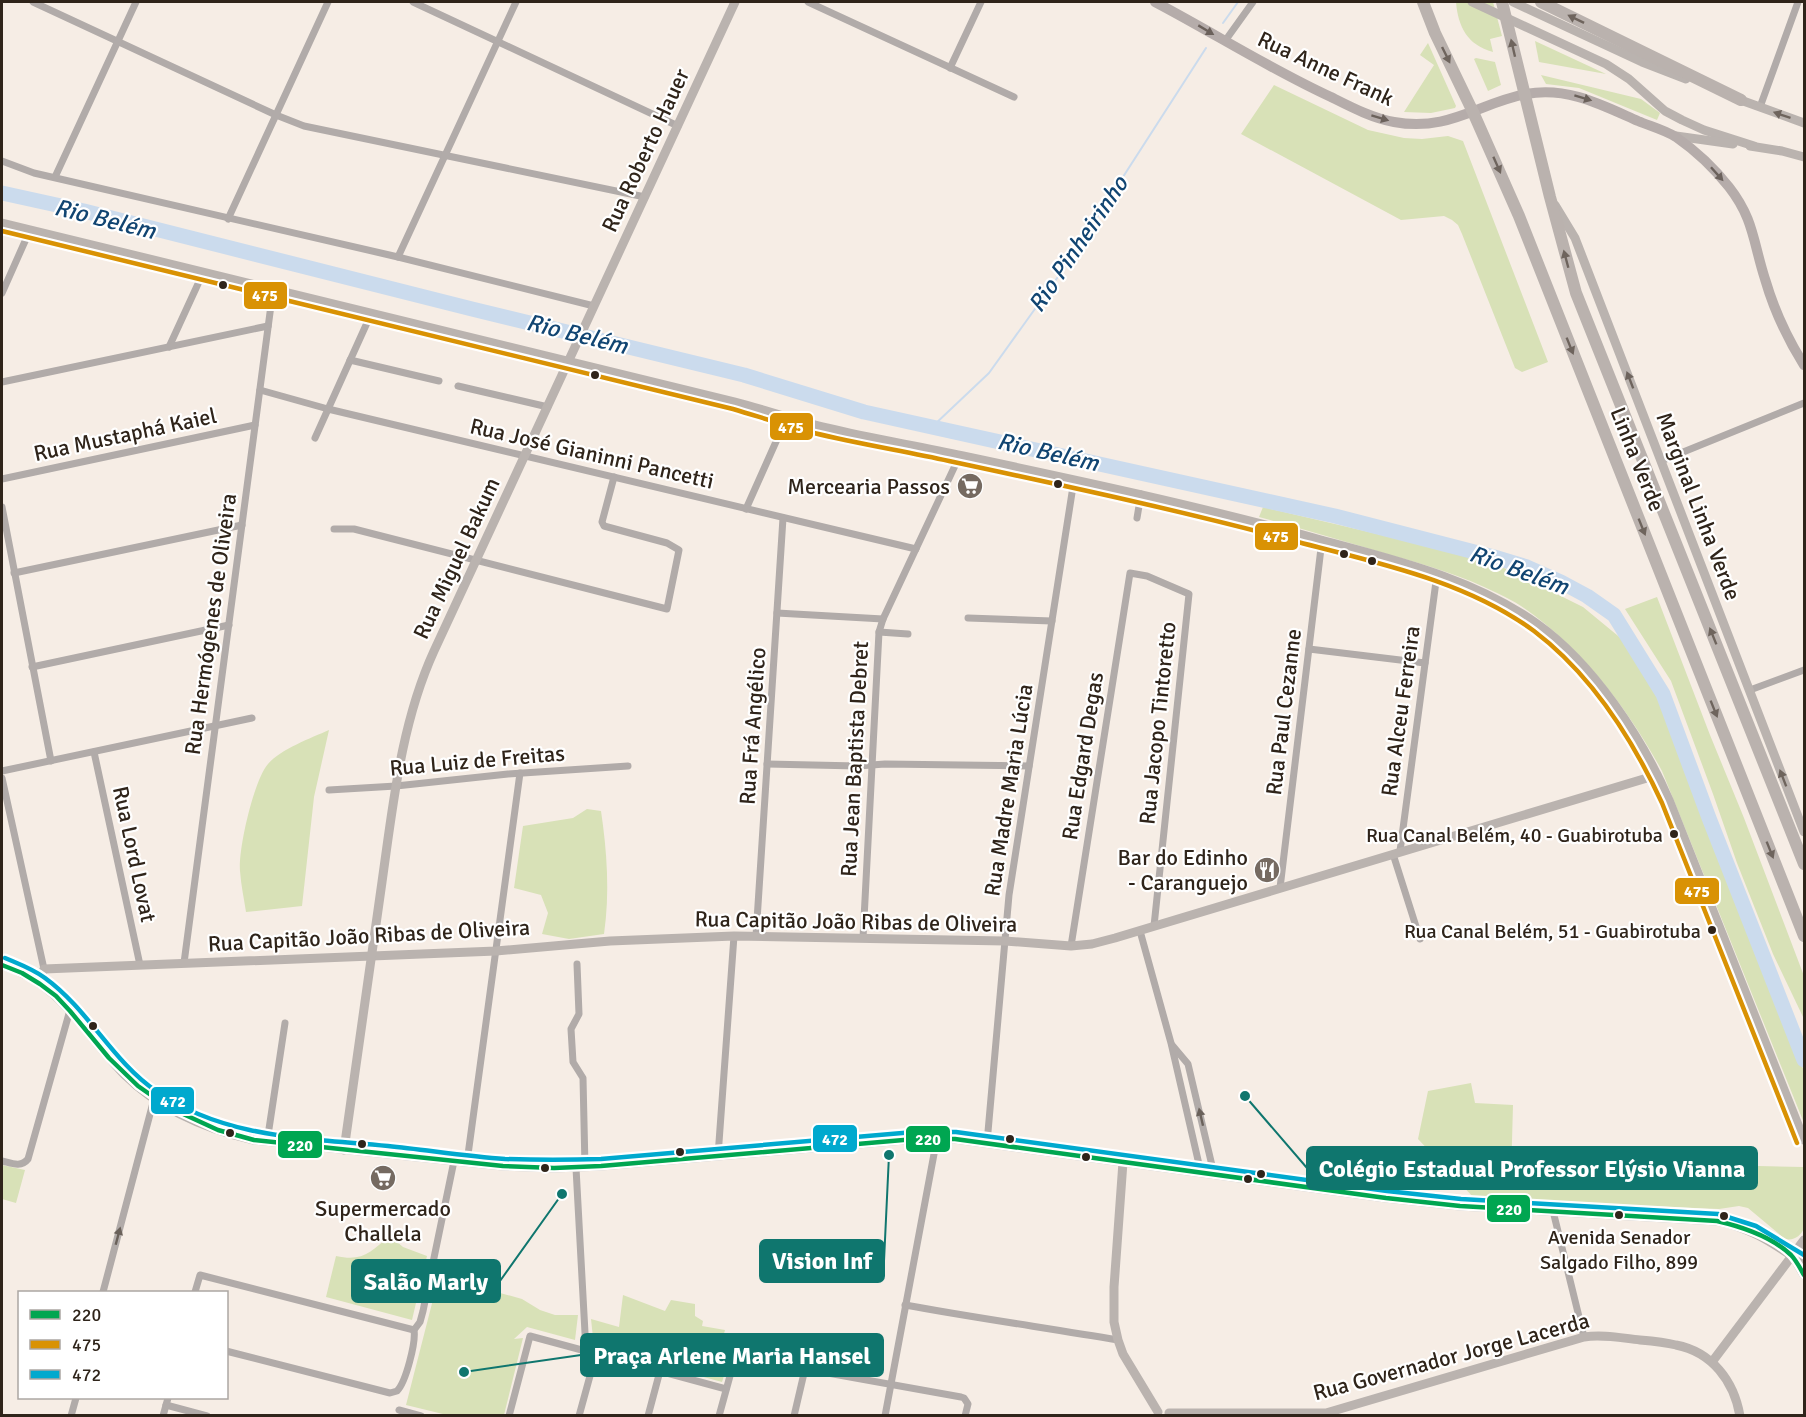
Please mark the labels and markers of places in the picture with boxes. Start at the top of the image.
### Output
unlabelled marker [217,279,229,291]
unlabelled marker [589,369,601,381]
supermarket icon: Mercearia Passos [955,471,985,501]
place label: Mercearia Passos [787,473,950,500]
unlabelled marker [1052,478,1064,490]
unlabelled marker [1338,548,1350,560]
unlabelled marker [1366,555,1378,567]
place label: Rua Canal Belém, 40 - Guabirotuba [1366,823,1663,848]
marker: Rua Canal Belém, 40 - Guabirotuba [1668,828,1680,840]
place label: Bar do Edinho - Caranguejo [1117,844,1248,896]
restaurant icon: Bar do Edinho - Caranguejo [1252,855,1282,885]
place label: Rua Canal Belém, 51 - Guabirotuba [1404,919,1701,944]
marker: Rua Canal Belém, 51 - Guabirotuba [1706,924,1718,936]
unlabelled marker [87,1020,99,1032]
unlabelled marker [224,1127,236,1139]
unlabelled marker [1004,1133,1016,1145]
unlabelled marker [356,1138,368,1150]
unlabelled marker [674,1146,686,1158]
callout: Colégio Estadual Professor Elýsio Vianna [1307,1147,1757,1189]
unlabelled marker [1080,1151,1092,1163]
unlabelled marker [539,1162,551,1174]
supermarket icon: Supermercado Challela [368,1163,398,1193]
unlabelled marker [1255,1168,1267,1180]
unlabelled marker [1242,1173,1254,1185]
place label: Supermercado Challela [315,1195,451,1247]
marker: Avenida Senador Salgado Filho, 899 [1613,1209,1625,1221]
unlabelled marker [1718,1210,1730,1222]
place label: Avenida Senador Salgado Filho, 899 [1540,1225,1698,1275]
callout: Vision Inf [760,1240,884,1282]
callout: Salão Marly [352,1260,500,1302]
callout: Praça Arlene Maria Hansel [581,1334,883,1376]

